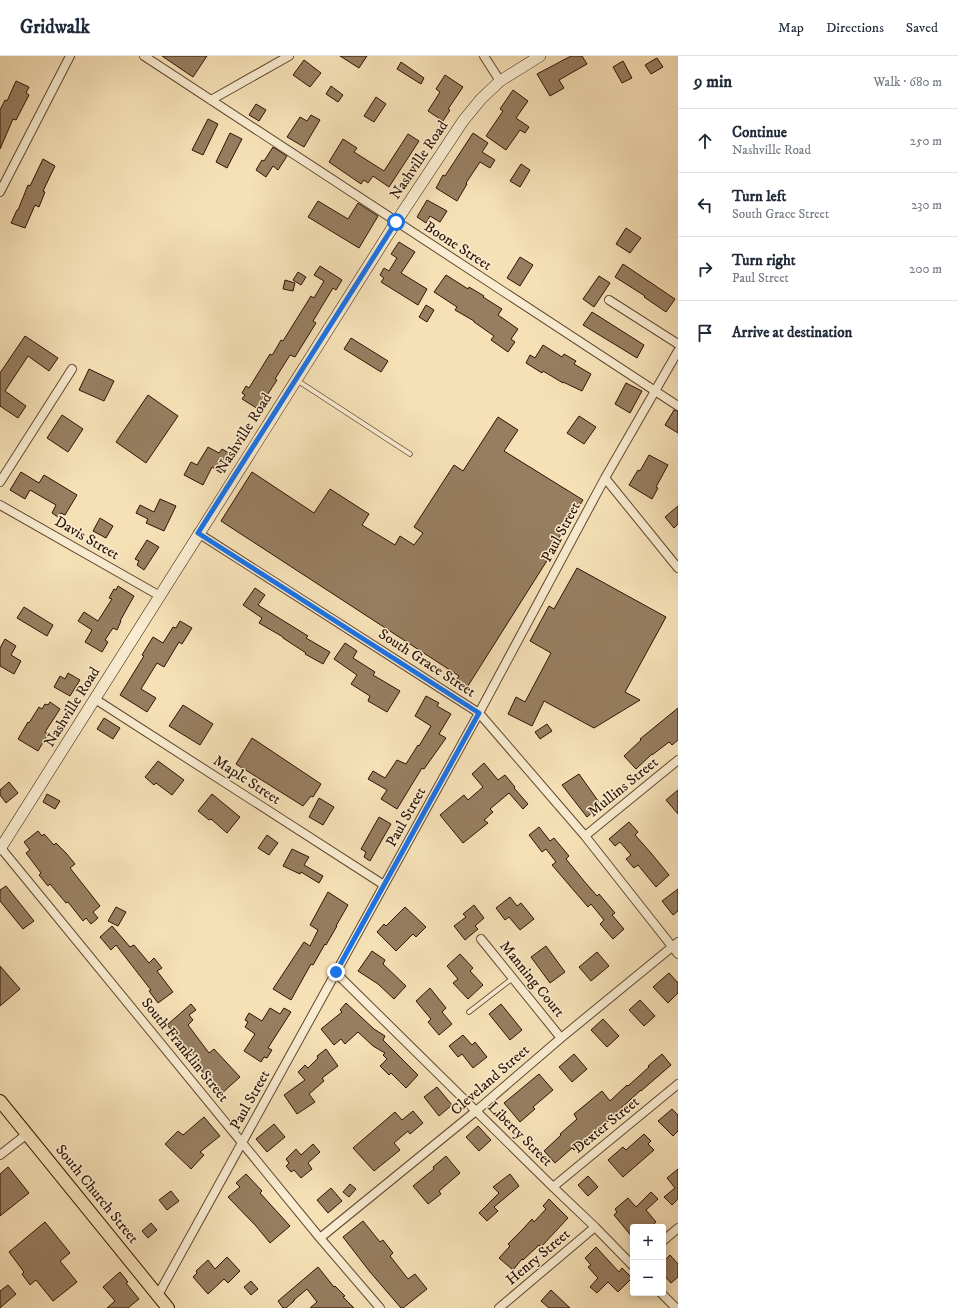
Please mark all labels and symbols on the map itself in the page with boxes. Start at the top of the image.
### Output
street label: Nashville Road [386,117,453,203]
route start [387,213,405,231]
street label: Boone Street [421,217,496,275]
street label: Nashville Road [212,389,276,477]
street label: Paul Street [537,498,585,565]
street label: Davis Street [51,512,123,564]
street label: South Grace Street [375,625,479,702]
street label: Nashville Road [40,663,104,751]
street label: Maple Street [210,751,285,809]
street label: Mullins Street [584,753,662,821]
street label: Paul Street [382,784,430,850]
street label: Manning Court [495,937,569,1021]
route end [327,963,345,981]
street label: South Franklin Street [137,994,233,1106]
street label: Cleveland Street [447,1040,533,1119]
street label: Paul Street [226,1067,274,1133]
street label: Dexter Street [569,1092,643,1158]
street label: Liberty Street [484,1098,557,1171]
street label: South Church Street [51,1141,143,1247]
street label: Henry Street [502,1225,574,1289]

